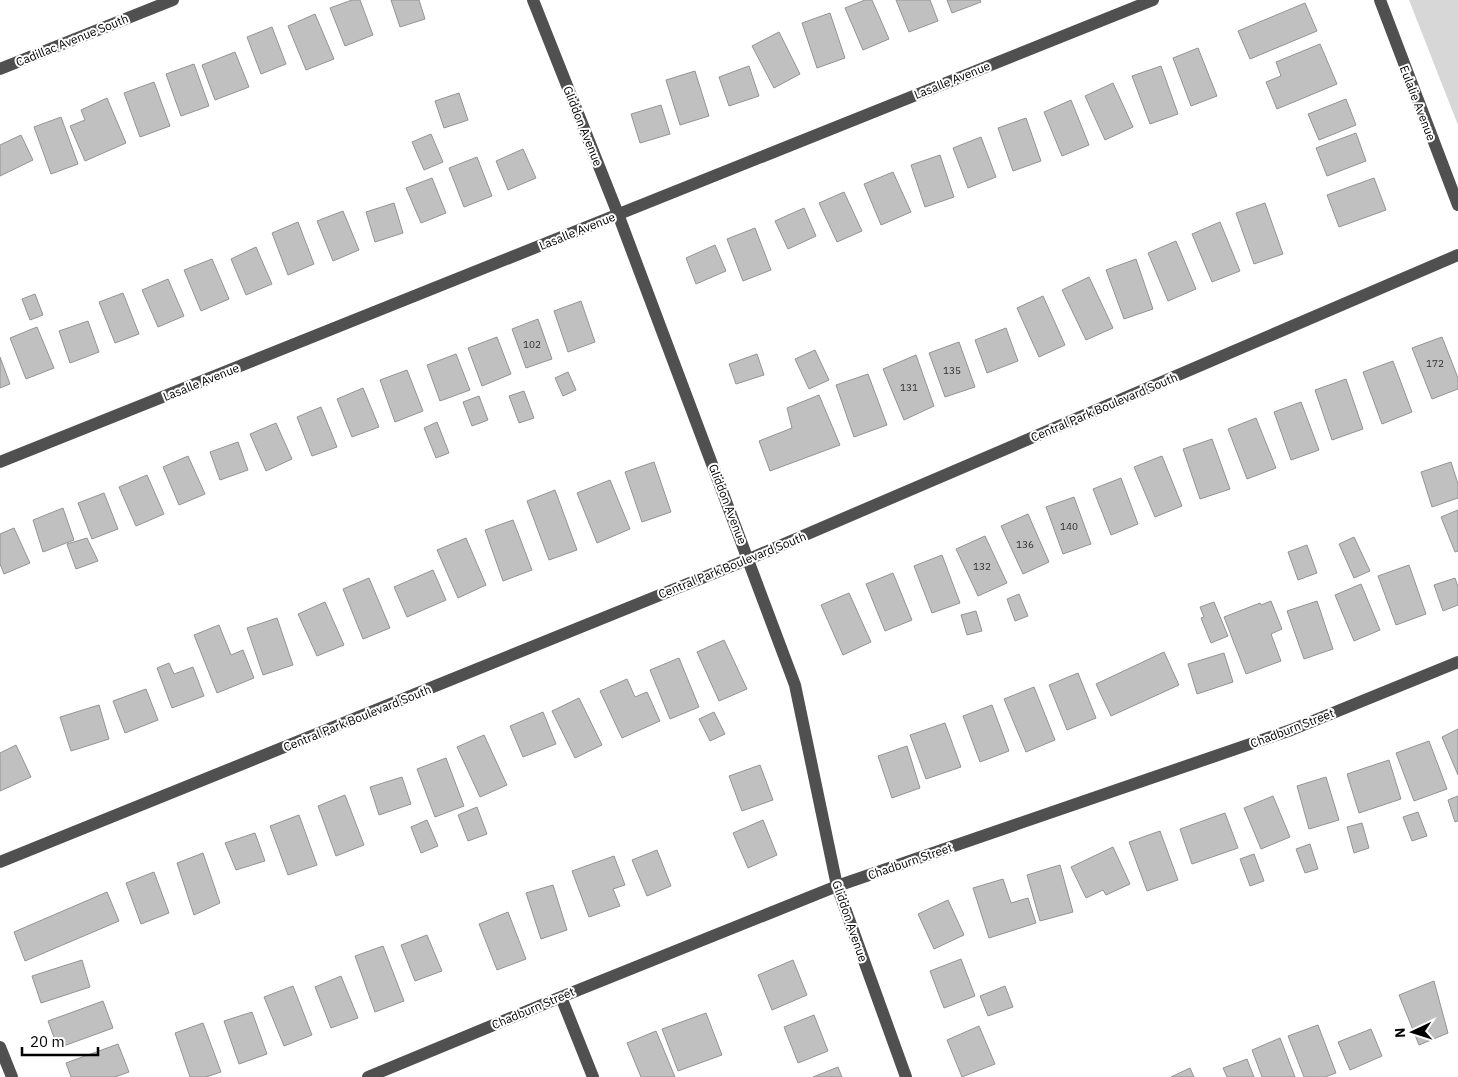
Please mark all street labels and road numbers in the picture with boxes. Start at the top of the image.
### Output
street label: Cadillac Avenue South [14,11,130,69]
street label: Lasalle Avenue [912,58,993,102]
street label: Eulalie Avenue [1397,63,1439,143]
street label: Gliddon Avenue [560,84,606,169]
street label: Lasalle Avenue [537,209,618,253]
street label: Lasalle Avenue [161,360,242,404]
street label: Central Park Boulevard South [1028,369,1180,445]
street label: Gliddon Avenue [706,462,750,547]
street label: Central Park Boulevard South [656,528,808,602]
street label: Central Park Boulevard South [281,681,433,755]
street label: Chadburn Street [1248,705,1336,751]
street label: Chadburn Street [866,840,954,882]
street label: Gliddon Avenue [829,878,871,964]
street label: Chadburn Street [489,984,577,1032]

